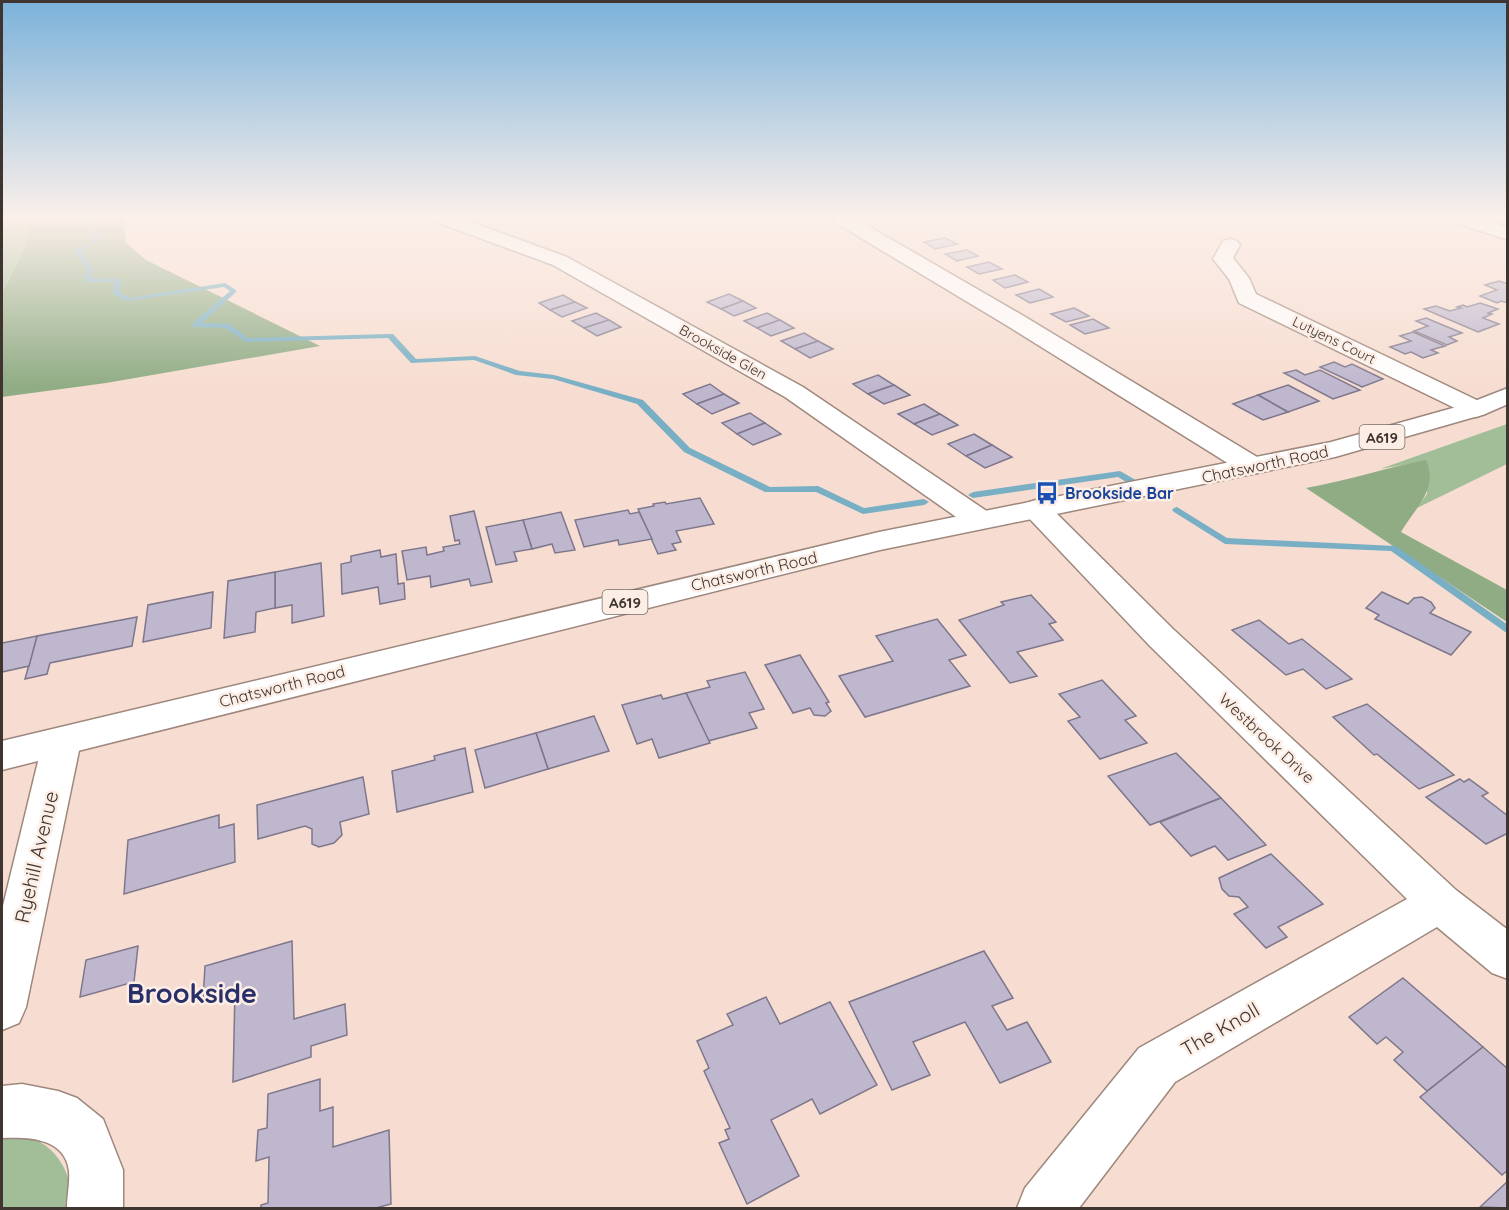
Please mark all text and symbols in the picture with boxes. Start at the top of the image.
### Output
street label: Lutyens Court [1290,312,1379,368]
street label: Brookside Glen [676,321,770,383]
road number: A619 [1360,425,1404,449]
street label: Chatsworth Road [1200,441,1330,487]
bus stop icon: Brookside Bar [1034,480,1060,506]
place label: Brookside Bar [1065,483,1174,503]
street label: Chatsworth Road [689,547,819,595]
road number: A619 [602,590,648,614]
street label: Chatsworth Road [217,661,347,711]
street label: Westbrook Drive [1215,689,1319,787]
street label: Ryehill Avenue [9,789,63,925]
district label: Brookside [127,976,257,1010]
street label: The Knoll [1176,997,1264,1061]

